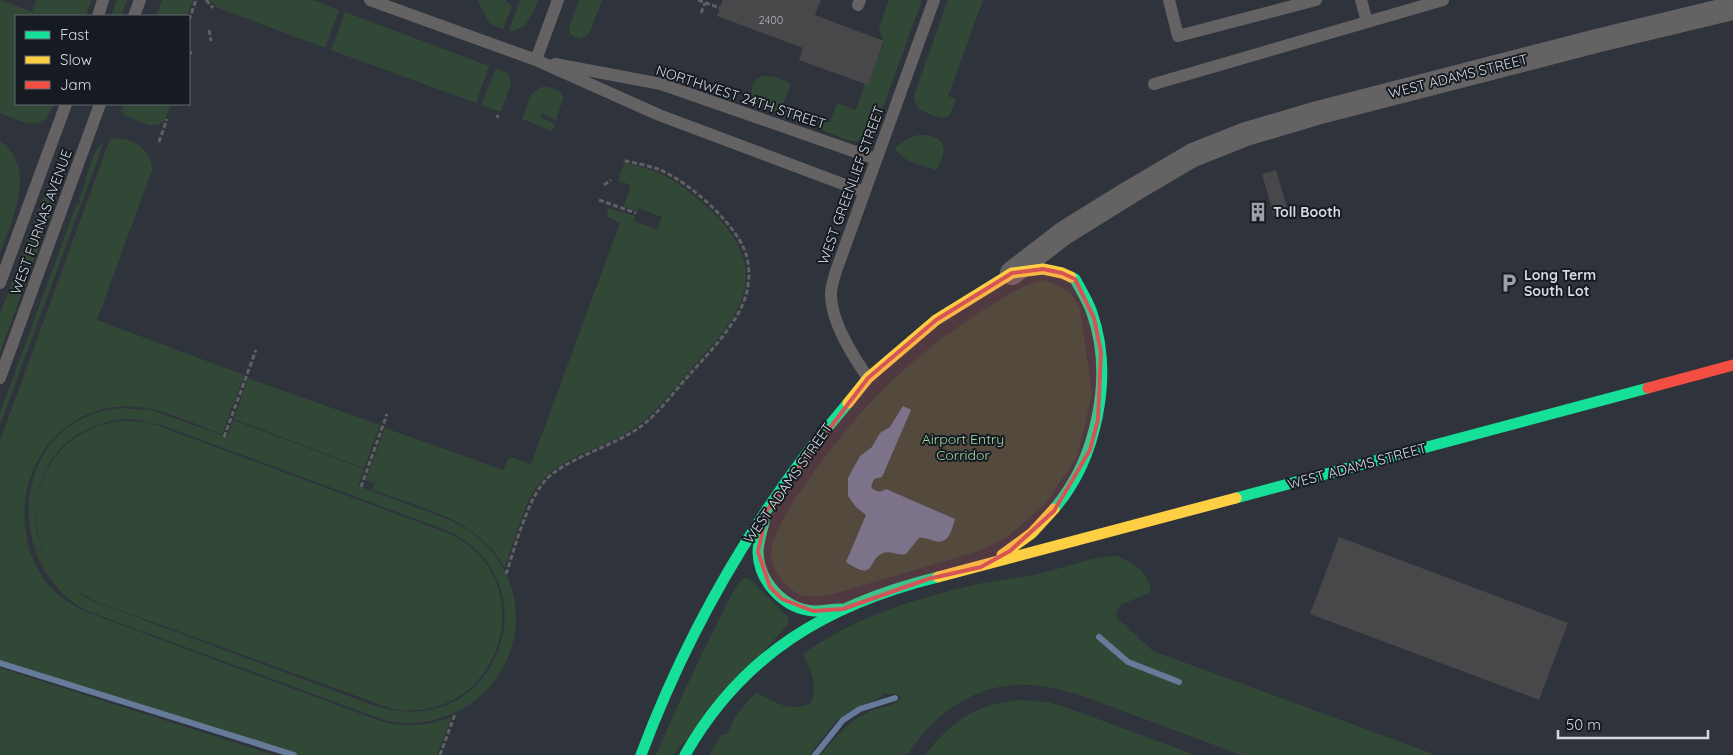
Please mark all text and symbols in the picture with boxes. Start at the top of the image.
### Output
house number: 2400 [759,13,783,27]
legend [15,15,190,105]
text: Fast [60,25,89,44]
text: Slow [60,50,92,69]
street label: WEST ADAMS STREET [1386,50,1530,102]
street label: NORTHWEST 24TH STREET [654,61,828,133]
text: Jam [60,75,91,94]
street label: WEST GREENLIEF STREET [814,103,888,267]
street label: WEST FURNAS AVENUE [6,147,76,297]
building icon: Toll Booth [1247,201,1269,223]
place label: Toll Booth [1273,203,1341,221]
place label: Long Term South Lot [1524,266,1596,300]
parking icon: Long Term South Lot [1498,272,1520,294]
street label: WEST ADAMS STREET [740,419,836,547]
park label: Airport Entry Corridor [922,430,1004,464]
street label: WEST ADAMS STREET [1286,439,1428,493]
scale bar [1558,708,1708,740]
text: 50 m [1566,715,1601,734]

